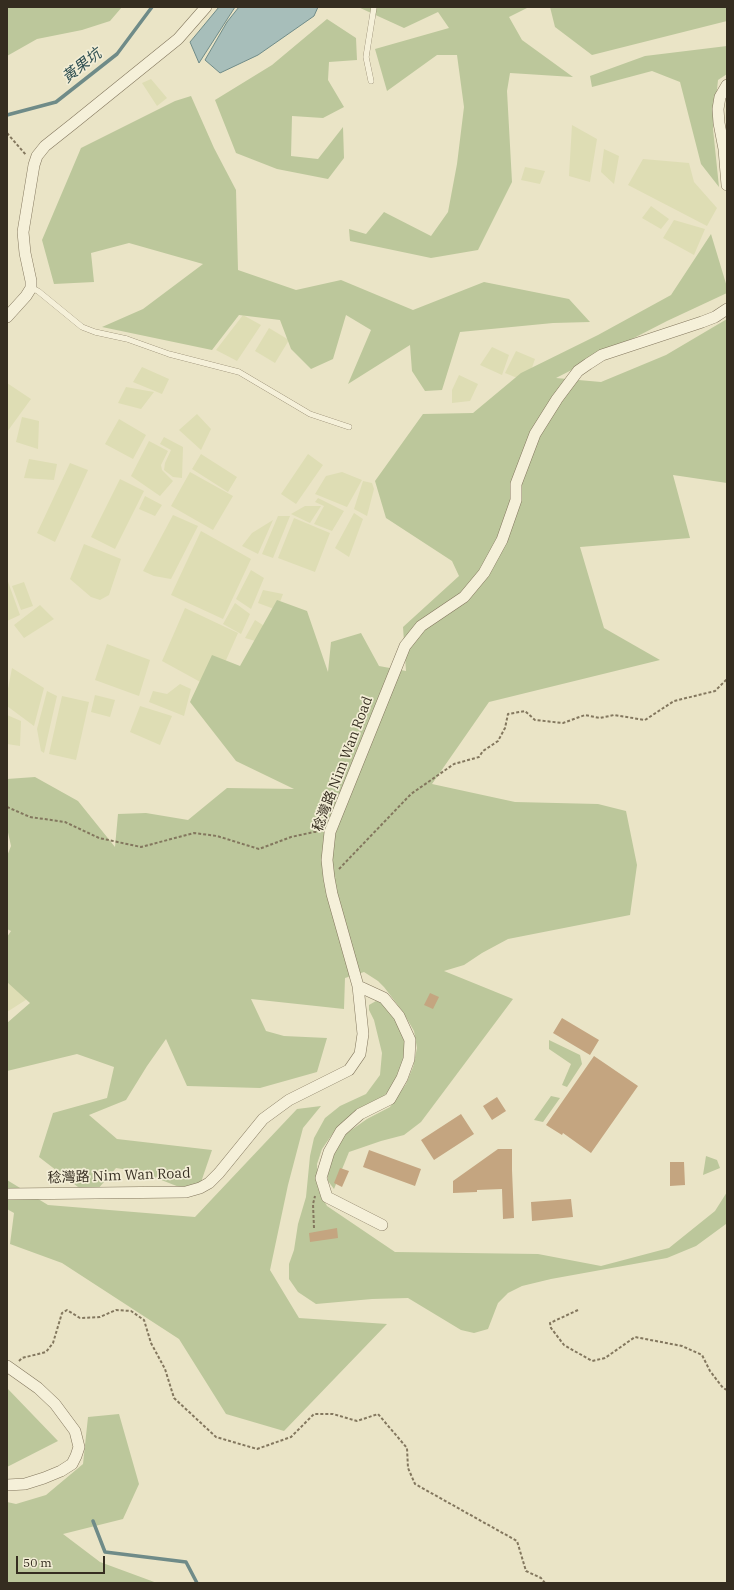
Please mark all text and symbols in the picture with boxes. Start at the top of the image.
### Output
water label: 黃果坑 [59,45,105,87]
street label: 稔灣路 Nim Wan Road [310,694,376,834]
street label: 稔灣路 Nim Wan Road [47,1165,191,1187]
scale bar [18,1548,107,1574]
text: 50 m [23,1555,52,1570]

